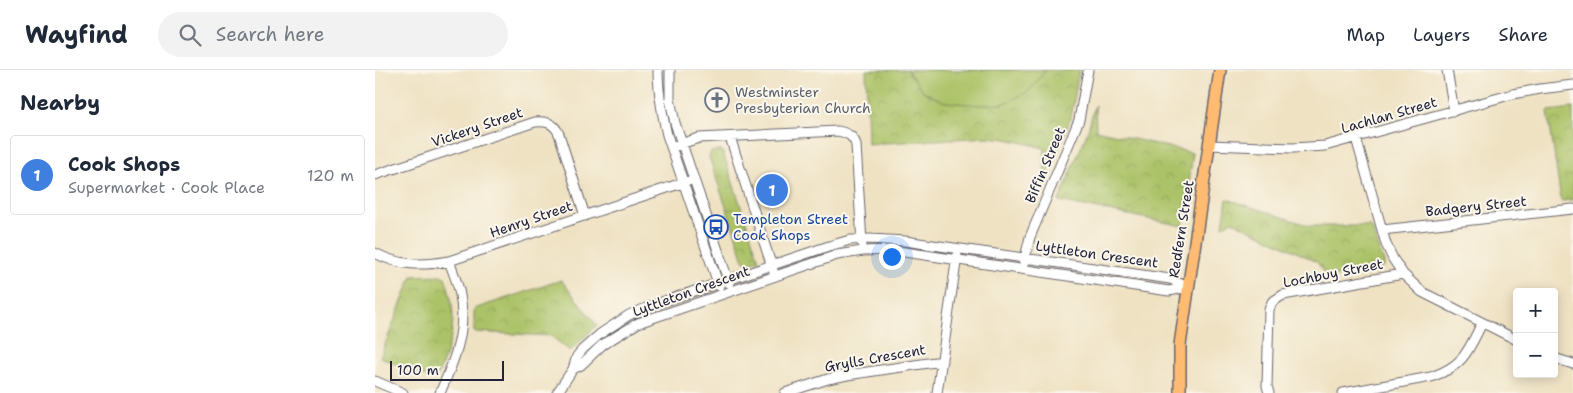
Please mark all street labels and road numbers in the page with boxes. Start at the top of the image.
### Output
street label: Lachlan Street [1339,93,1439,137]
street label: Vickery Street [429,103,525,151]
street label: Biffin Street [1021,124,1069,206]
street label: Redfern Street [1164,179,1198,279]
street label: Badgery Street [1424,192,1528,220]
street label: Henry Street [487,196,575,242]
street label: Lyttleton Crescent [1035,236,1159,272]
street label: Lochbuy Street [1281,254,1385,292]
street label: Lyttleton Crescent [630,261,752,321]
street label: Grylls Crescent [823,340,927,376]

